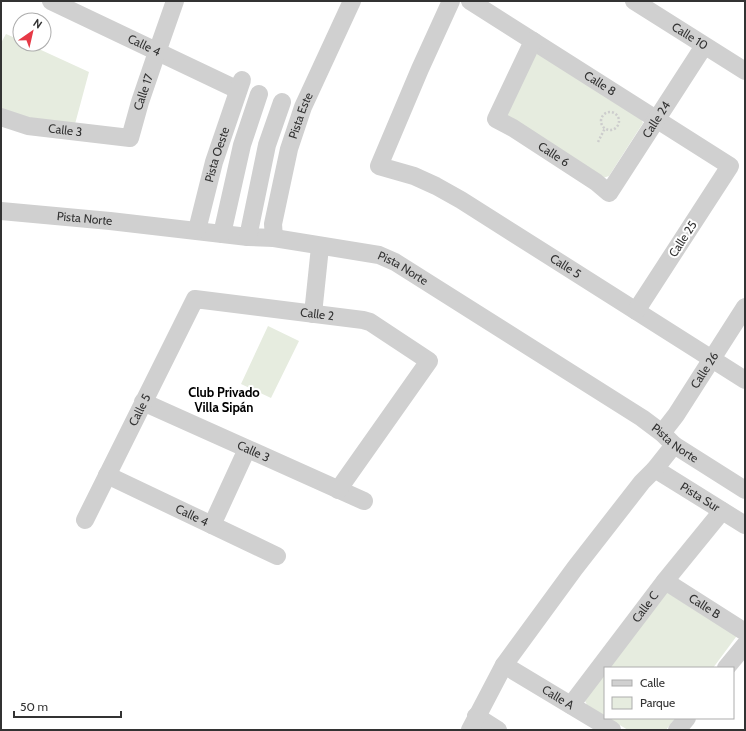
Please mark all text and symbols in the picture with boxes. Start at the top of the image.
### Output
north arrow [12,12,52,52]
text: N [30,16,45,32]
street label: Calle 10 [669,19,711,53]
street label: Calle 4 [125,31,163,59]
street label: Calle 8 [582,67,619,99]
street label: Calle 17 [130,72,156,112]
street label: Pista Este [285,90,316,141]
street label: Calle 24 [639,98,673,141]
street label: Calle 3 [48,120,83,139]
street label: Pista Oeste [201,125,232,184]
street label: Calle 6 [535,138,573,170]
street label: Pista Norte [56,208,113,228]
street label: Calle 25 [665,218,700,260]
street label: Pista Norte [376,247,431,288]
street label: Calle 5 [547,250,584,281]
street label: Calle 2 [299,304,335,323]
street label: Calle 26 [687,349,722,391]
district label: Club Privado Villa Sipán [188,384,260,415]
street label: Calle 5 [125,391,154,428]
street label: Pista Norte [649,420,702,466]
street label: Calle 3 [235,437,272,465]
street label: Pista Sur [678,479,723,515]
street label: Calle 4 [173,501,211,529]
street label: Calle C [628,588,661,625]
street label: Calle B [686,590,724,622]
legend [604,667,734,719]
text: Calle [640,675,665,690]
street label: Calle A [539,682,578,713]
scale bar [14,693,121,719]
text: Parque [640,695,675,710]
text: 50 m [20,699,48,714]

